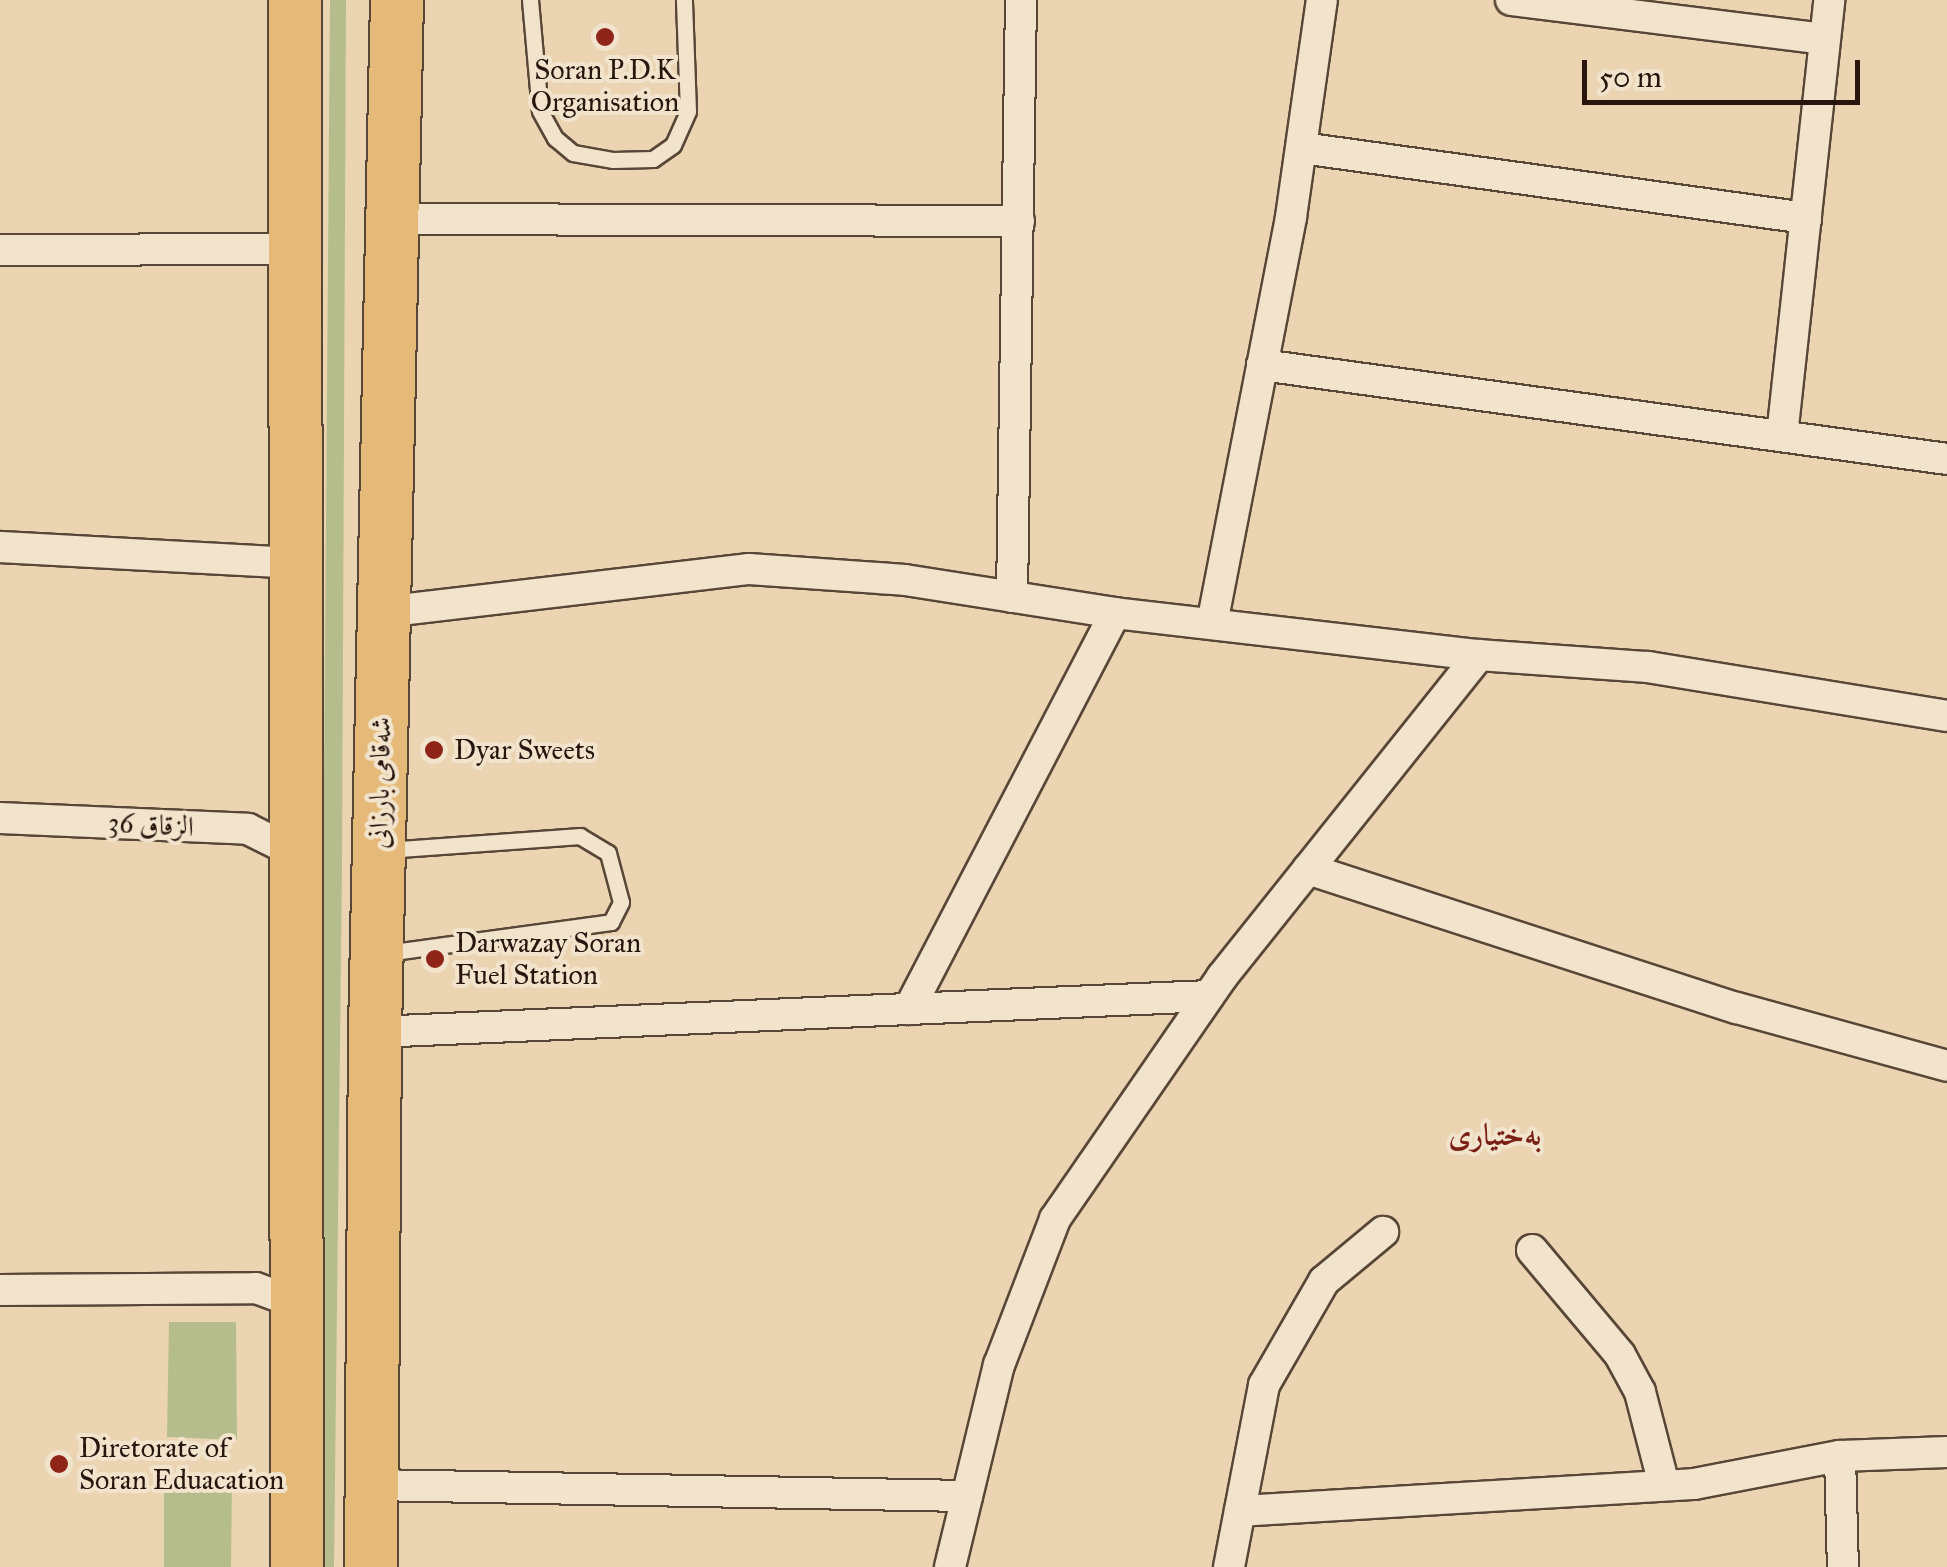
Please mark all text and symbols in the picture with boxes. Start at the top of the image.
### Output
marker: Soran P.D.K Organisation [594,26,616,48]
scale bar [1587,40,1864,102]
place label: Soran P.D.K Organisation [531,53,679,119]
text: 50 m [1599,59,1662,95]
street label: شەقامی بارزانی [362,717,398,849]
place label: Dyar Sweets [454,733,595,767]
marker: Dyar Sweets [423,739,445,761]
street label: الزقاق 36 [107,806,195,844]
place label: Darwazay Soran Fuel Station [455,926,641,992]
marker: Darwazay Soran Fuel Station [424,948,446,970]
district label: بەختیاری [1448,1117,1542,1153]
place label: Diretorate of Soran Eduacation [79,1431,284,1497]
marker: Diretorate of Soran Eduacation [48,1453,70,1475]

